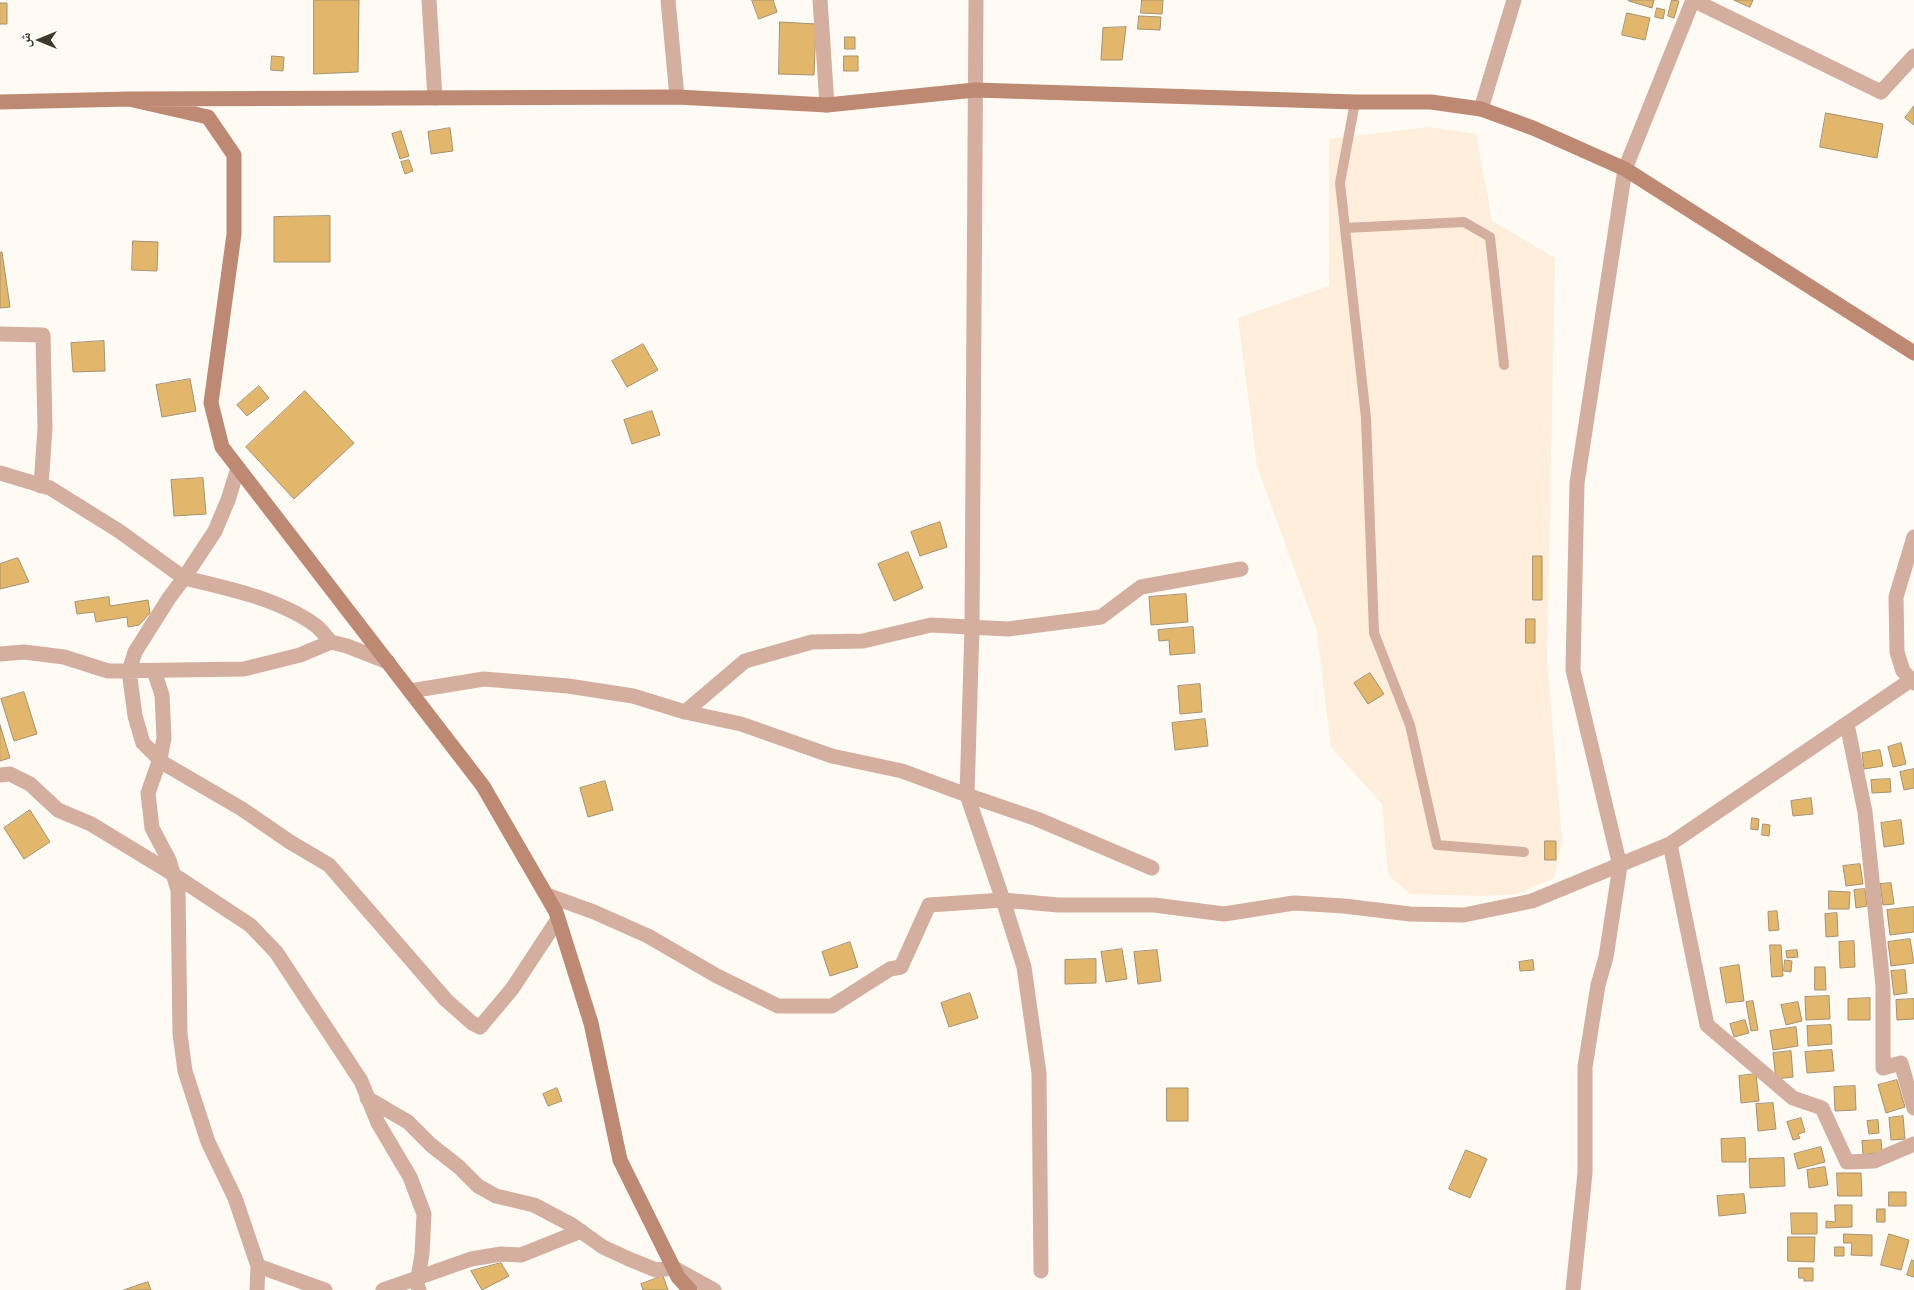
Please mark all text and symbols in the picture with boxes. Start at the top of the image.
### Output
north arrow [15,15,65,65]
text: ش [16,33,34,47]

